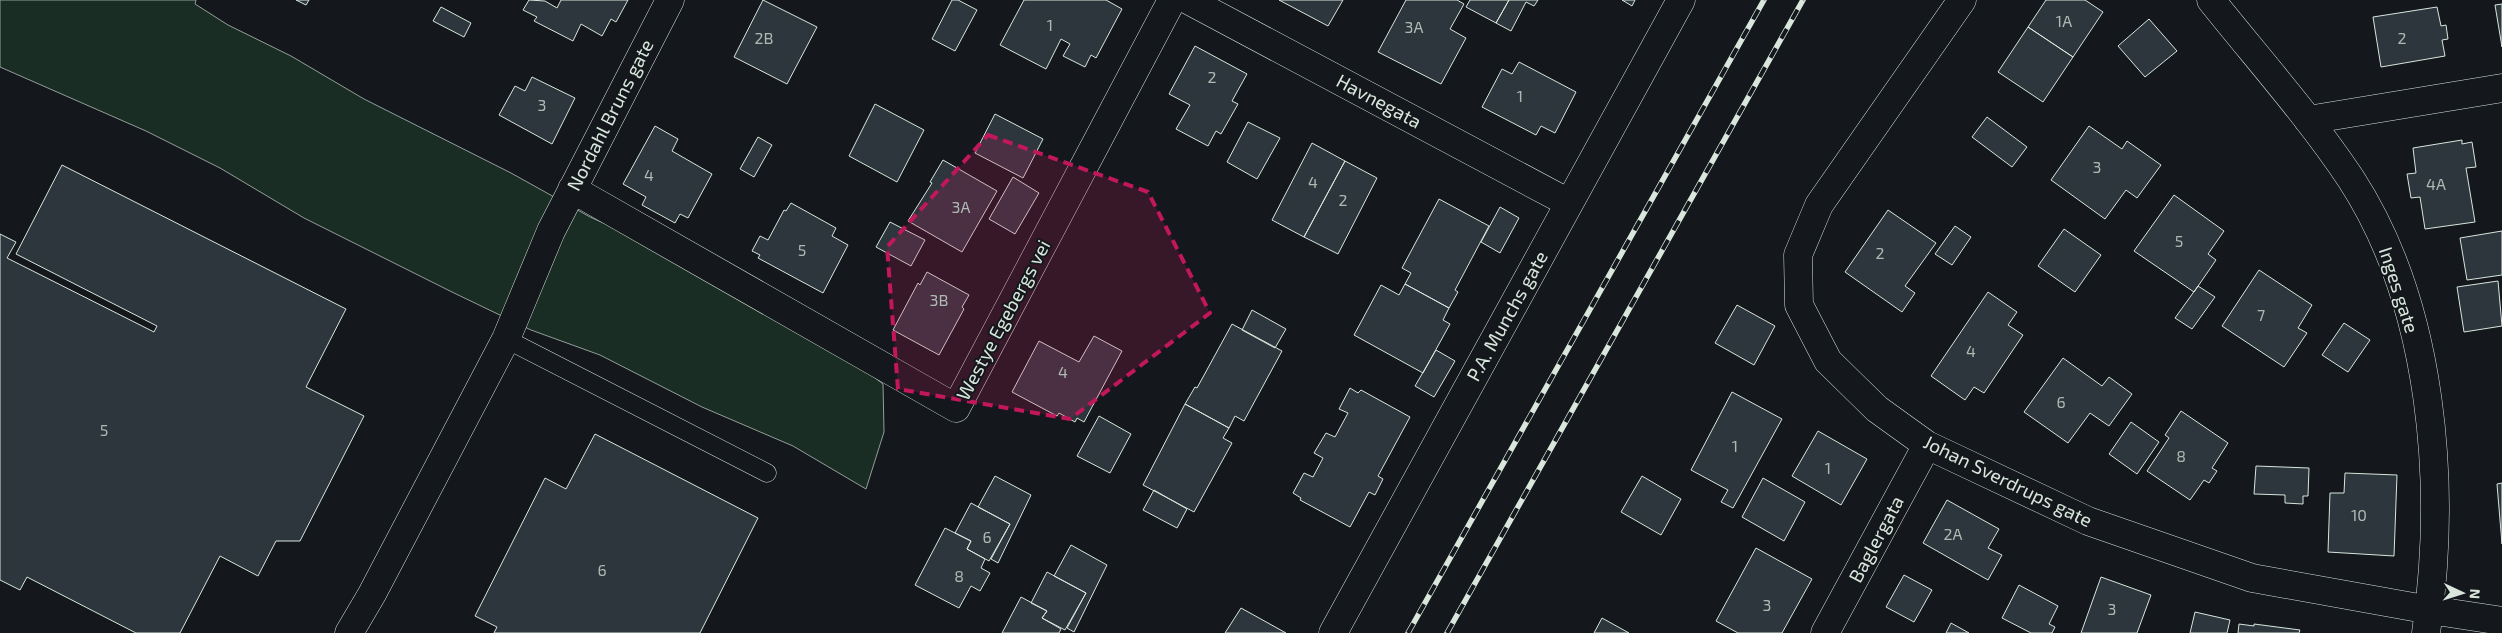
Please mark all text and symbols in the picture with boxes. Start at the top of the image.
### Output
house number: 1A [2056,11,2072,30]
house number: 1 [1047,15,1053,34]
house number: 3A [1405,17,1423,36]
house number: 2B [755,28,773,47]
house number: 2 [2398,28,2407,47]
street label: Nordahl Bruns gate [561,35,658,194]
house number: 2 [1208,67,1217,86]
street label: Havnegata [1333,69,1426,133]
house number: 1 [1517,86,1523,105]
house number: 3 [538,95,546,114]
house number: 3 [2093,157,2101,176]
house number: 4 [644,165,654,184]
house number: 4 [1308,172,1318,191]
house number: 4A [2426,174,2446,193]
house number: 2 [1339,190,1348,209]
house number: 3A [952,197,970,216]
house number: 5 [2175,231,2183,250]
street label: Westye Egebergs vei [951,236,1055,404]
house number: 5 [798,240,806,259]
house number: 2 [1876,243,1885,262]
street label: Inges gate [2375,244,2424,336]
street label: P.A. Munchs gate [1461,246,1552,385]
house number: 3B [930,290,948,309]
house number: 7 [2257,305,2265,324]
house number: 4 [1966,341,1976,360]
house number: 4 [1058,362,1068,381]
house number: 6 [2056,392,2066,411]
house number: 5 [100,420,108,439]
street label: Johan Sverdrups gate [1920,430,2096,531]
house number: 1 [1732,436,1738,455]
house number: 8 [2176,446,2186,465]
house number: 1 [1825,458,1831,477]
street label: Baglergata [1843,492,1908,586]
house number: 10 [2351,505,2367,524]
house number: 2A [1944,524,1963,543]
house number: 6 [982,527,992,546]
house number: 6 [597,560,607,579]
house number: 8 [954,566,964,585]
north arrow [2437,568,2487,618]
text: N [2467,588,2484,600]
house number: 3 [1763,595,1771,614]
house number: 3 [2108,599,2116,618]

